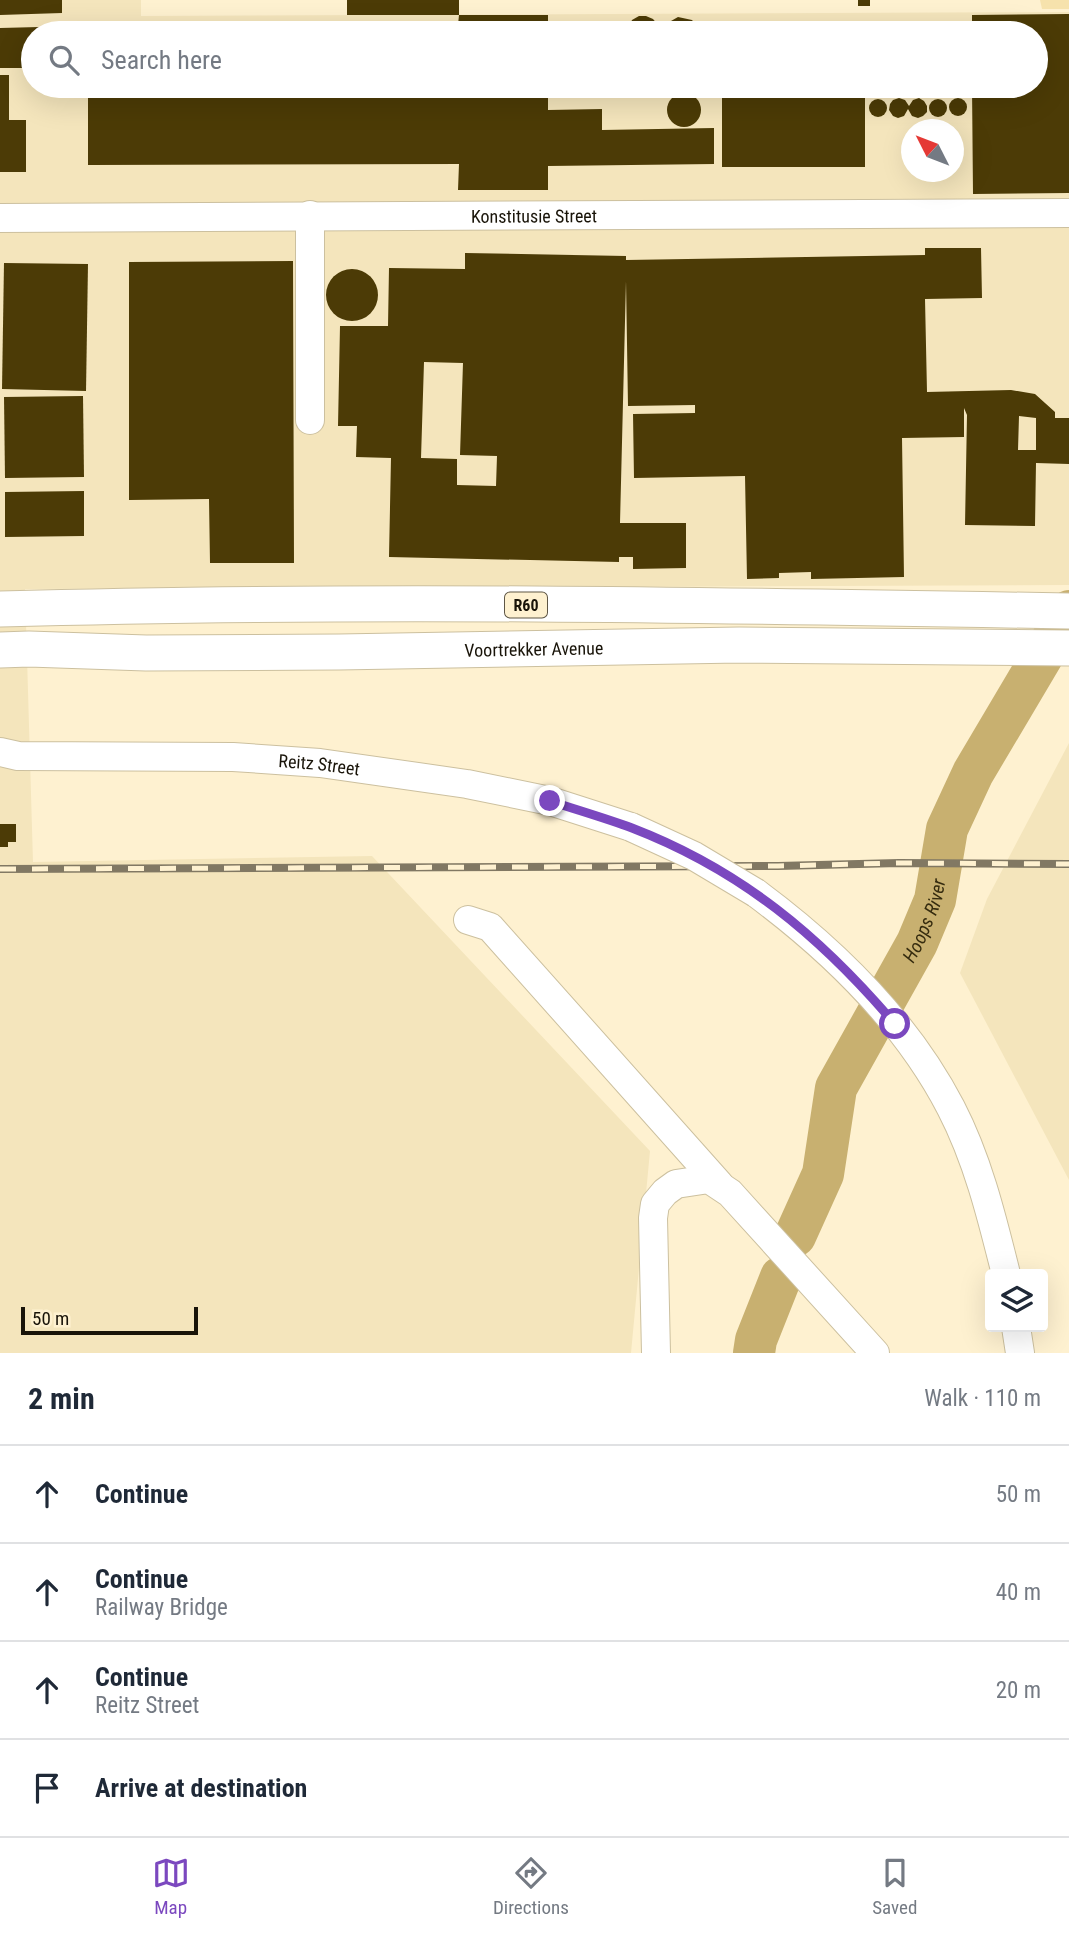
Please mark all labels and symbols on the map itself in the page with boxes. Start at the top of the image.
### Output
north arrow [901,119,964,182]
street label: Konstitusie Street [471,205,597,226]
road number: R60 [505,592,547,618]
street label: Voortrekker Avenue [464,637,603,660]
street label: Reitz Street [278,750,361,779]
route end [534,785,565,816]
water label: Hoops River [897,877,950,966]
route start [879,1008,910,1039]
scale bar [21,1304,198,1336]

